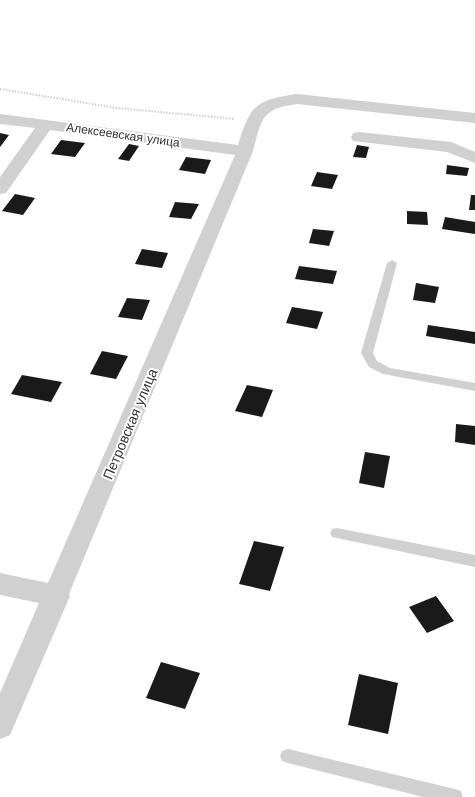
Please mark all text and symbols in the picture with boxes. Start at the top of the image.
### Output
street label: Алексеевская улица [65,120,181,150]
street label: Петровская улица [99,366,161,482]

